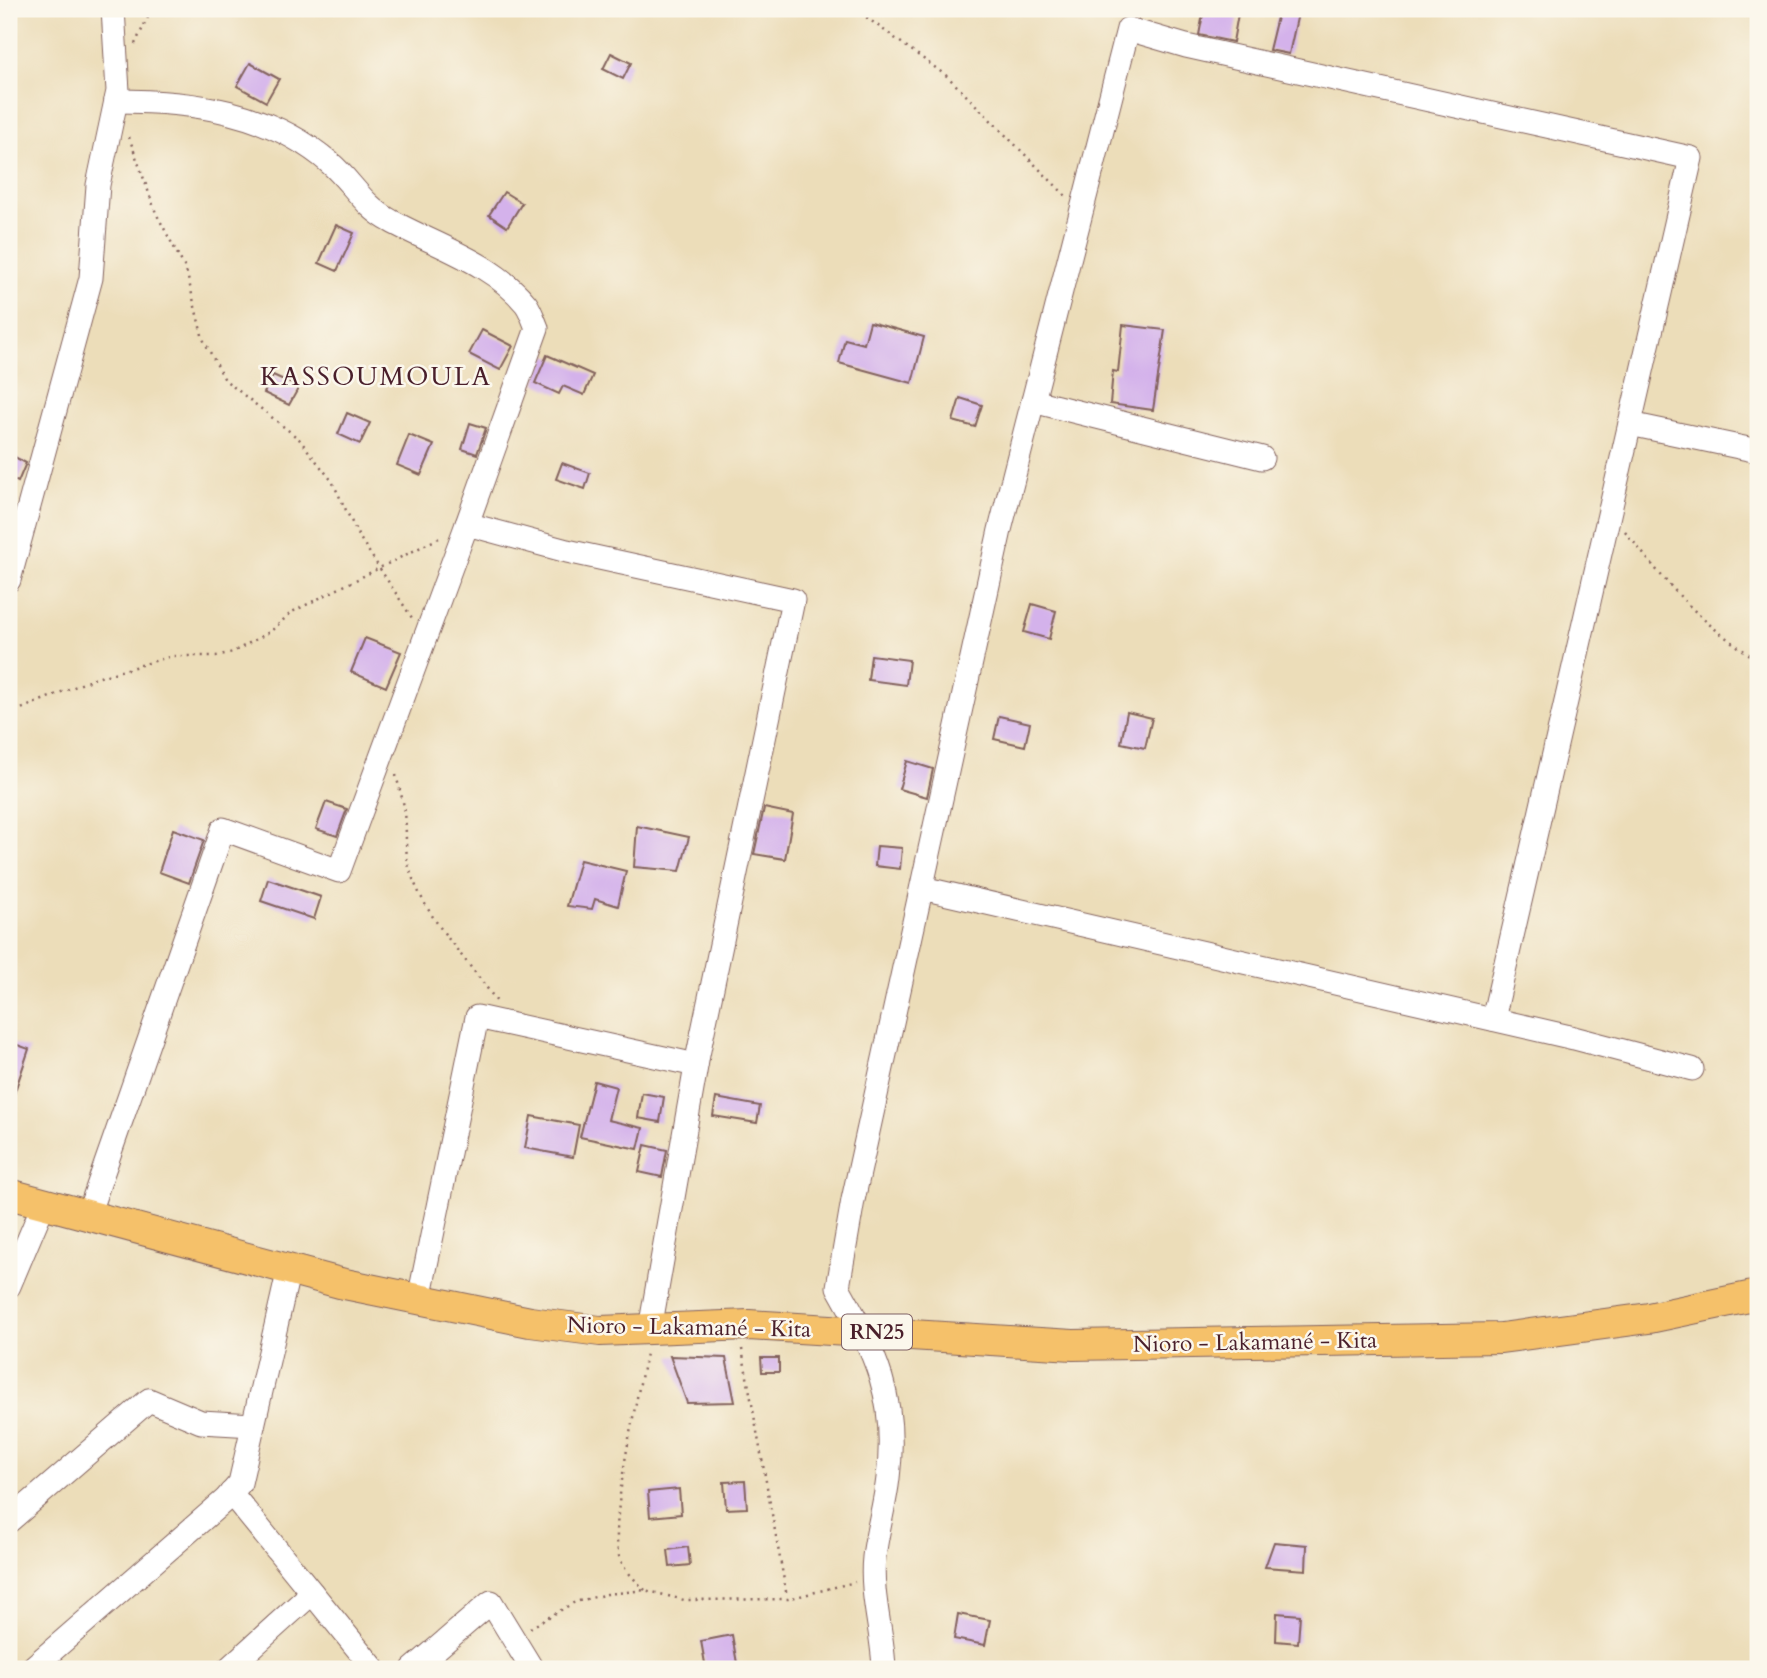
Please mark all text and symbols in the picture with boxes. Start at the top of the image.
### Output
district label: KASSOUMOULA [260,359,492,394]
street label: Nioro - Lakamané - Kita [567,1309,811,1345]
road number: RN25 [842,1314,912,1350]
street label: Nioro - Lakamané - Kita [1133,1324,1377,1360]

